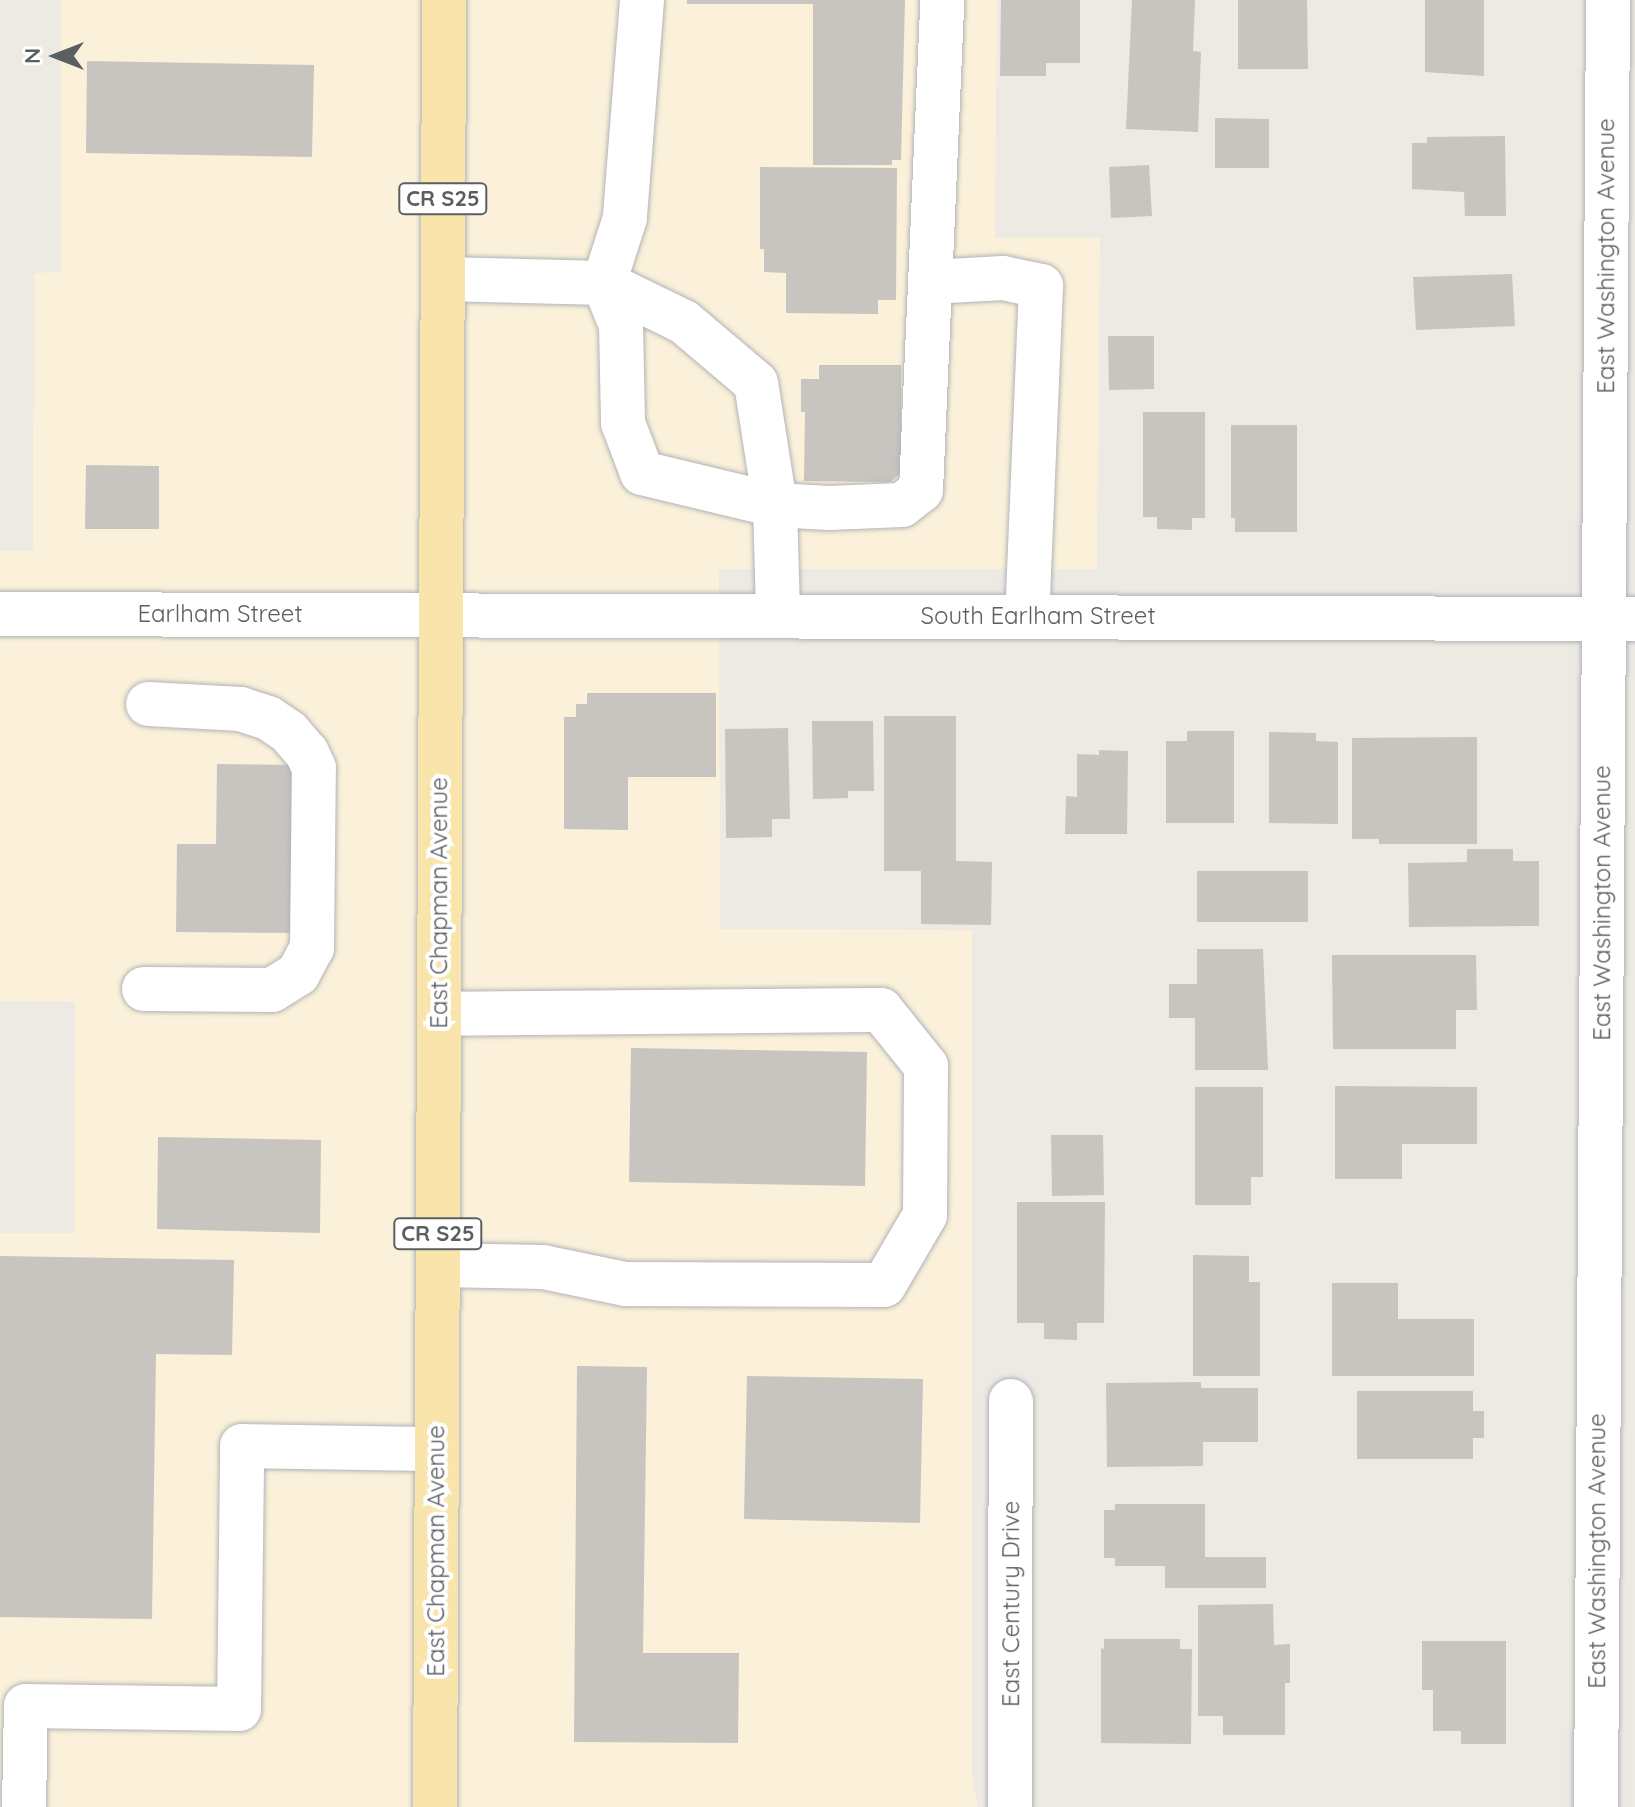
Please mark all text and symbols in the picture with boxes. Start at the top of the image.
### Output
north arrow [16,16,96,96]
text: N [18,48,46,64]
street label: East Washington Avenue [1592,118,1620,394]
road number: CR S25 [397,181,489,217]
street label: Earlham Street [137,600,303,628]
street label: South Earlham Street [920,602,1156,630]
street label: East Washington Avenue [1588,765,1616,1041]
street label: East Chapman Avenue [425,777,453,1029]
road number: CR S25 [392,1216,484,1252]
street label: East Washington Avenue [1583,1413,1611,1689]
street label: East Chapman Avenue [422,1425,450,1677]
street label: East Century Drive [997,1501,1025,1707]

